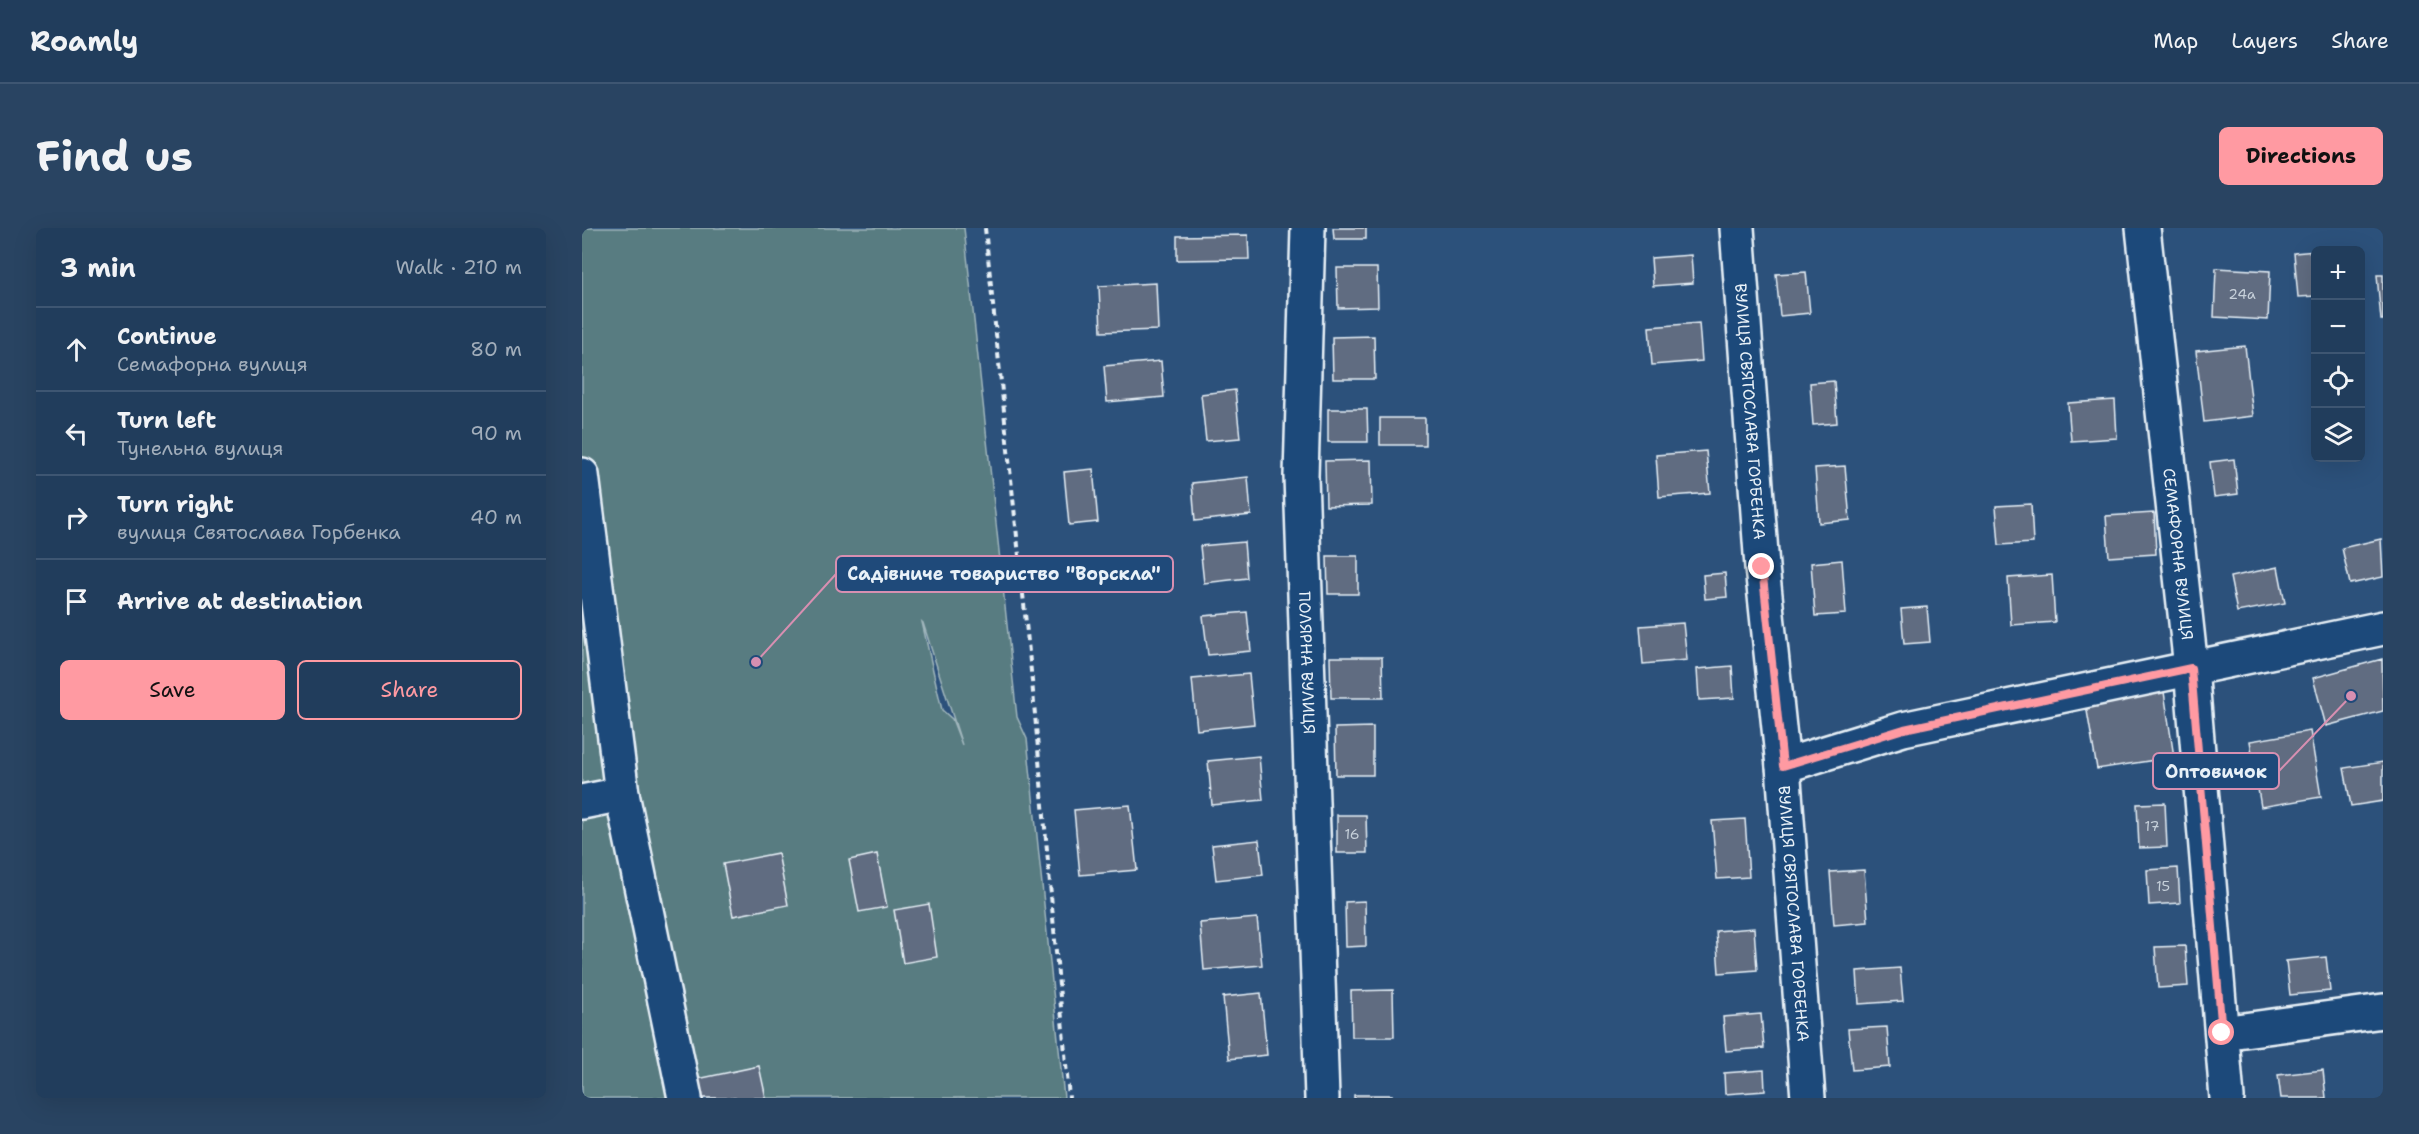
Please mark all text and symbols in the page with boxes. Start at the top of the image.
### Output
text: Roamly [30,22,138,60]
text: Map [2153,27,2198,55]
text: Layers [2231,27,2298,55]
text: Share [2331,27,2389,55]
button: Directions [2219,127,2383,185]
text: Find us [36,128,193,184]
map controls [2311,246,2365,462]
button: + [2311,246,2365,300]
text: 3 min [60,250,136,285]
text: Walk · 210 m [396,254,522,280]
street label: ВУЛИЦЯ СВЯТОСЛАВА ГОРБЕНКА [1731,283,1770,540]
house number: 24а [2228,285,2256,303]
button: − [2311,300,2365,354]
text: Continue [117,322,217,351]
icon: ahead [60,333,93,366]
text: 80 m [470,336,522,362]
text: Семафорна вулиця [117,351,308,377]
button: locate [2311,354,2365,408]
text: Turn left [117,406,216,435]
button: layers [2311,408,2365,462]
icon: left [60,417,93,450]
text: 90 m [470,420,522,446]
text: Тунельна вулиця [117,435,284,461]
street label: СЕМАФОРНА ВУЛИЦЯ [2159,467,2198,641]
text: Turn right [117,490,234,519]
icon: right [60,501,93,534]
text: 40 m [470,504,522,530]
text: вулиця Святослава Горбенка [117,519,401,545]
route end [1748,553,1774,579]
callout: Садівниче товариство "Ворскла" [836,556,1173,592]
text: Садівниче товариство "Ворскла" [847,562,1161,586]
icon: arrive [60,585,93,618]
text: Arrive at destination [117,587,363,616]
street label: ПОЛЯРНА ВУЛИЦЯ [1294,591,1320,735]
button: Save [60,660,285,720]
button: Share [297,660,522,720]
callout: Оптовичок [2153,753,2279,789]
text: Оптовичок [2165,760,2267,784]
street label: ВУЛИЦЯ СВЯТОСЛАВА ГОРБЕНКА [1774,785,1814,1042]
house number: 17 [2145,817,2159,835]
house number: 16 [1344,825,1360,843]
house number: 15 [2156,877,2170,895]
route start [2208,1019,2234,1045]

